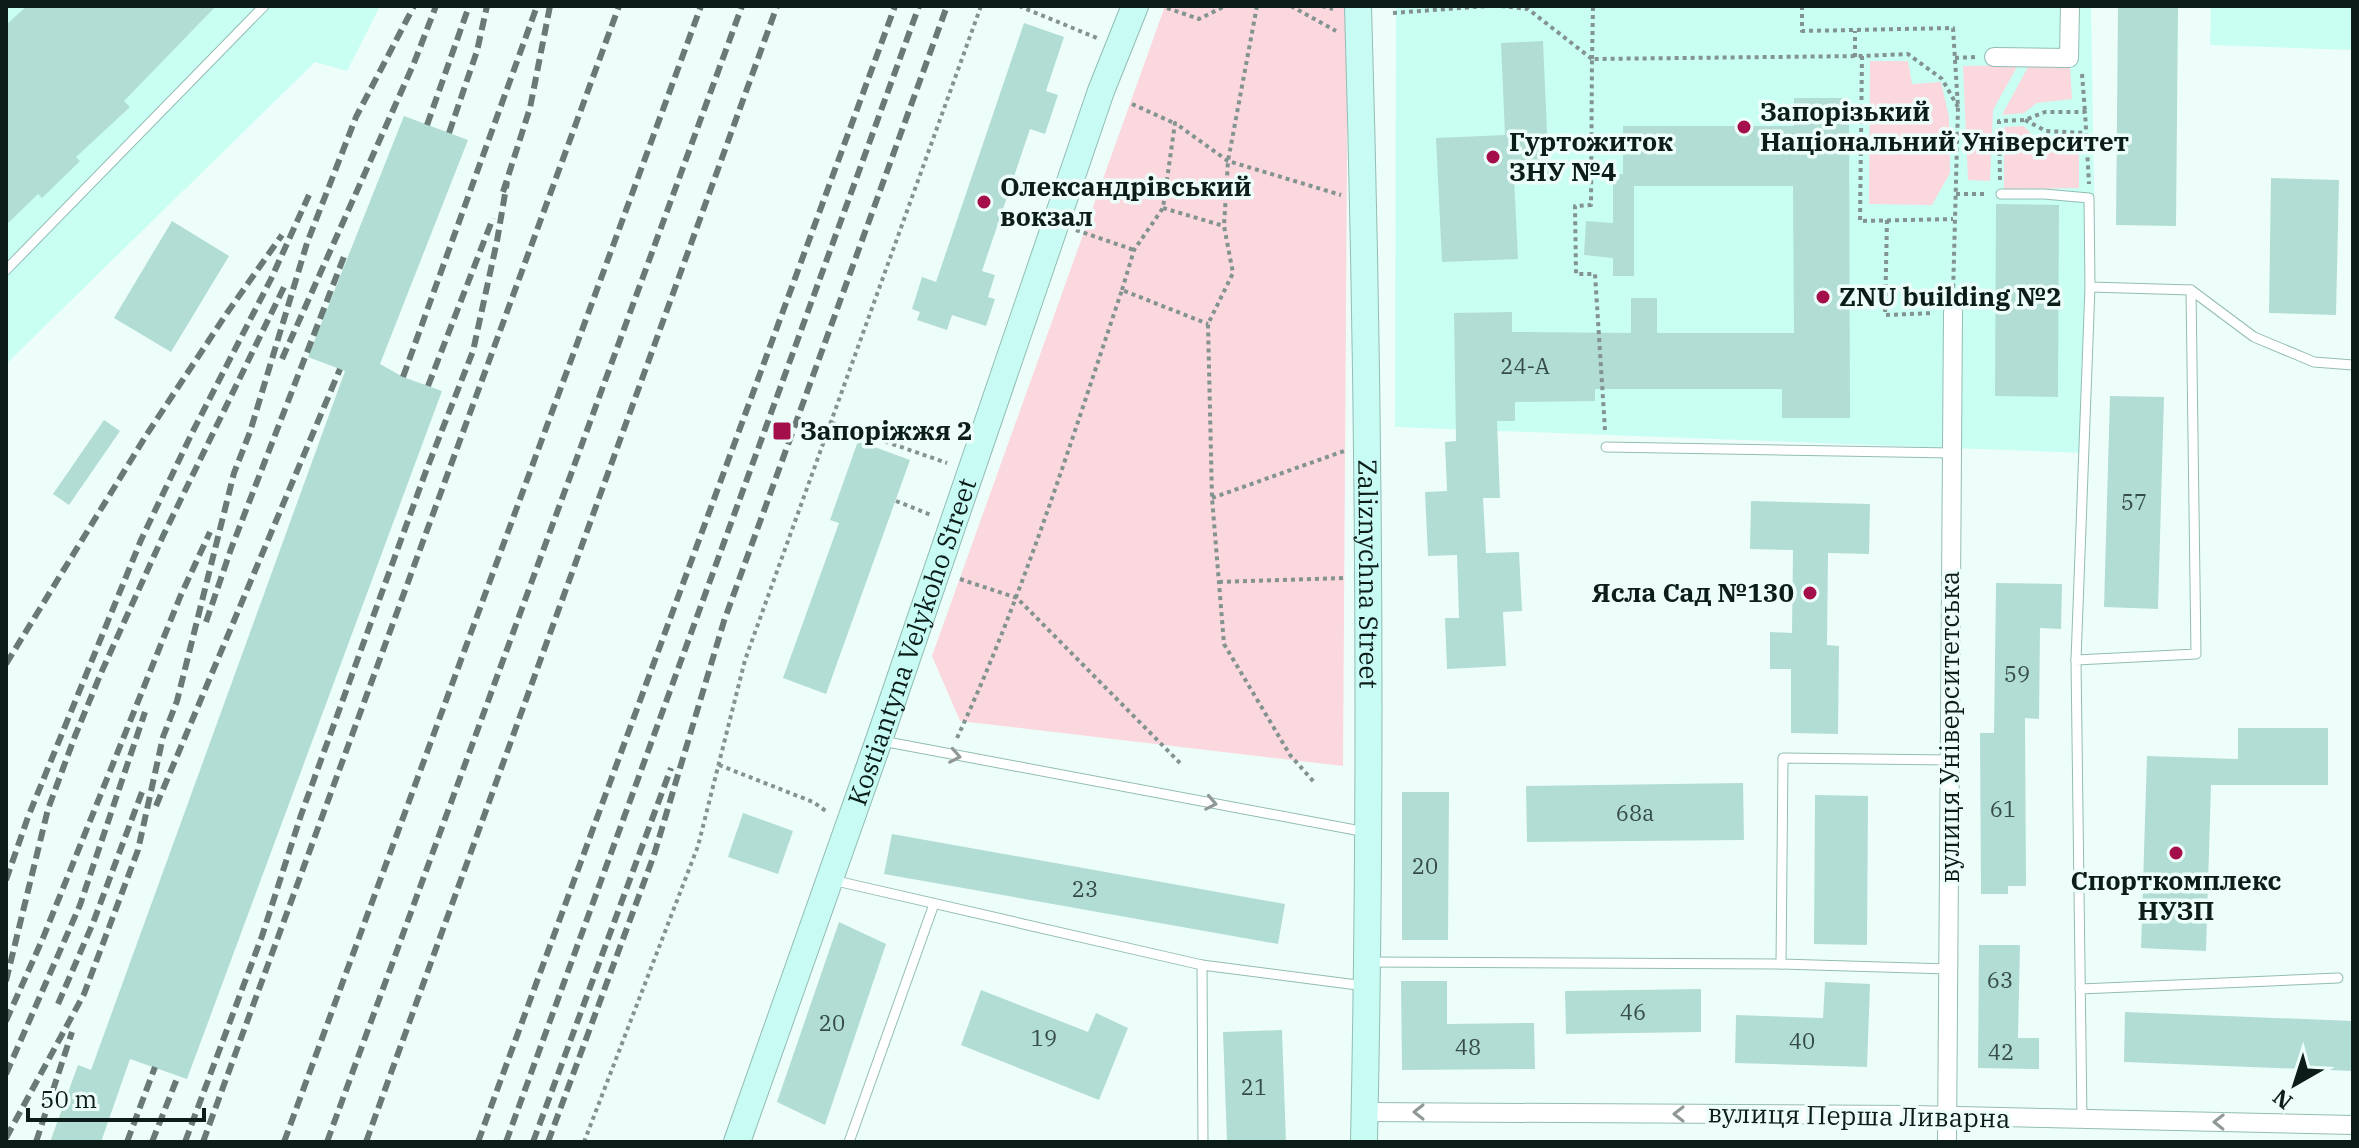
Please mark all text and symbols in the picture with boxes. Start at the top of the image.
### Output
place label: Запорізький Національний Університет [1760,94,2129,158]
marker: Запорізький Національний Університет [1735,118,1753,136]
place label: Гуртожиток ЗНУ №4 [1509,124,1673,188]
marker: Гуртожиток ЗНУ №4 [1484,148,1502,166]
place label: Олександрівський вокзал [1000,169,1251,233]
marker: Олександрівський вокзал [975,193,993,211]
place label: ZNU building №2 [1839,279,2062,313]
marker: ZNU building №2 [1814,288,1832,306]
house number: 24-А [1500,351,1550,380]
place label: Запоріжжя 2 [800,413,973,447]
marker: Запоріжжя 2 [771,420,793,442]
street label: Zaliznychna Street [1351,459,1387,689]
street label: Kostiantyna Velykoho Street [839,473,983,810]
house number: 57 [2121,487,2147,516]
street label: вулиця Університетська [1932,571,1966,883]
place label: Ясла Сад №130 [1592,575,1794,609]
marker: Ясла Сад №130 [1801,584,1819,602]
house number: 59 [2004,659,2030,688]
one-way arrow [948,746,962,763]
one-way arrow [1204,794,1218,811]
house number: 61 [1990,794,2016,823]
house number: 68а [1616,798,1654,827]
marker: Спорткомплекс НУЗП [2167,844,2185,862]
house number: 20 [1412,851,1438,880]
place label: Спорткомплекс НУЗП [2071,863,2282,927]
house number: 23 [1072,874,1098,903]
house number: 63 [1987,965,2013,994]
house number: 46 [1620,997,1646,1026]
house number: 20 [819,1008,845,1037]
house number: 19 [1031,1023,1057,1052]
house number: 40 [1789,1026,1815,1055]
house number: 48 [1455,1032,1481,1061]
house number: 42 [1988,1037,2014,1066]
north arrow [2255,1044,2335,1124]
scale bar [28,1072,204,1122]
house number: 21 [1241,1072,1267,1101]
text: 50 m [40,1083,97,1115]
text: N [2266,1083,2298,1117]
street label: вулиця Перша Ливарна [1707,1095,2011,1135]
one-way arrow [1412,1104,1425,1121]
one-way arrow [1672,1105,1685,1123]
one-way arrow [2212,1114,2225,1131]

